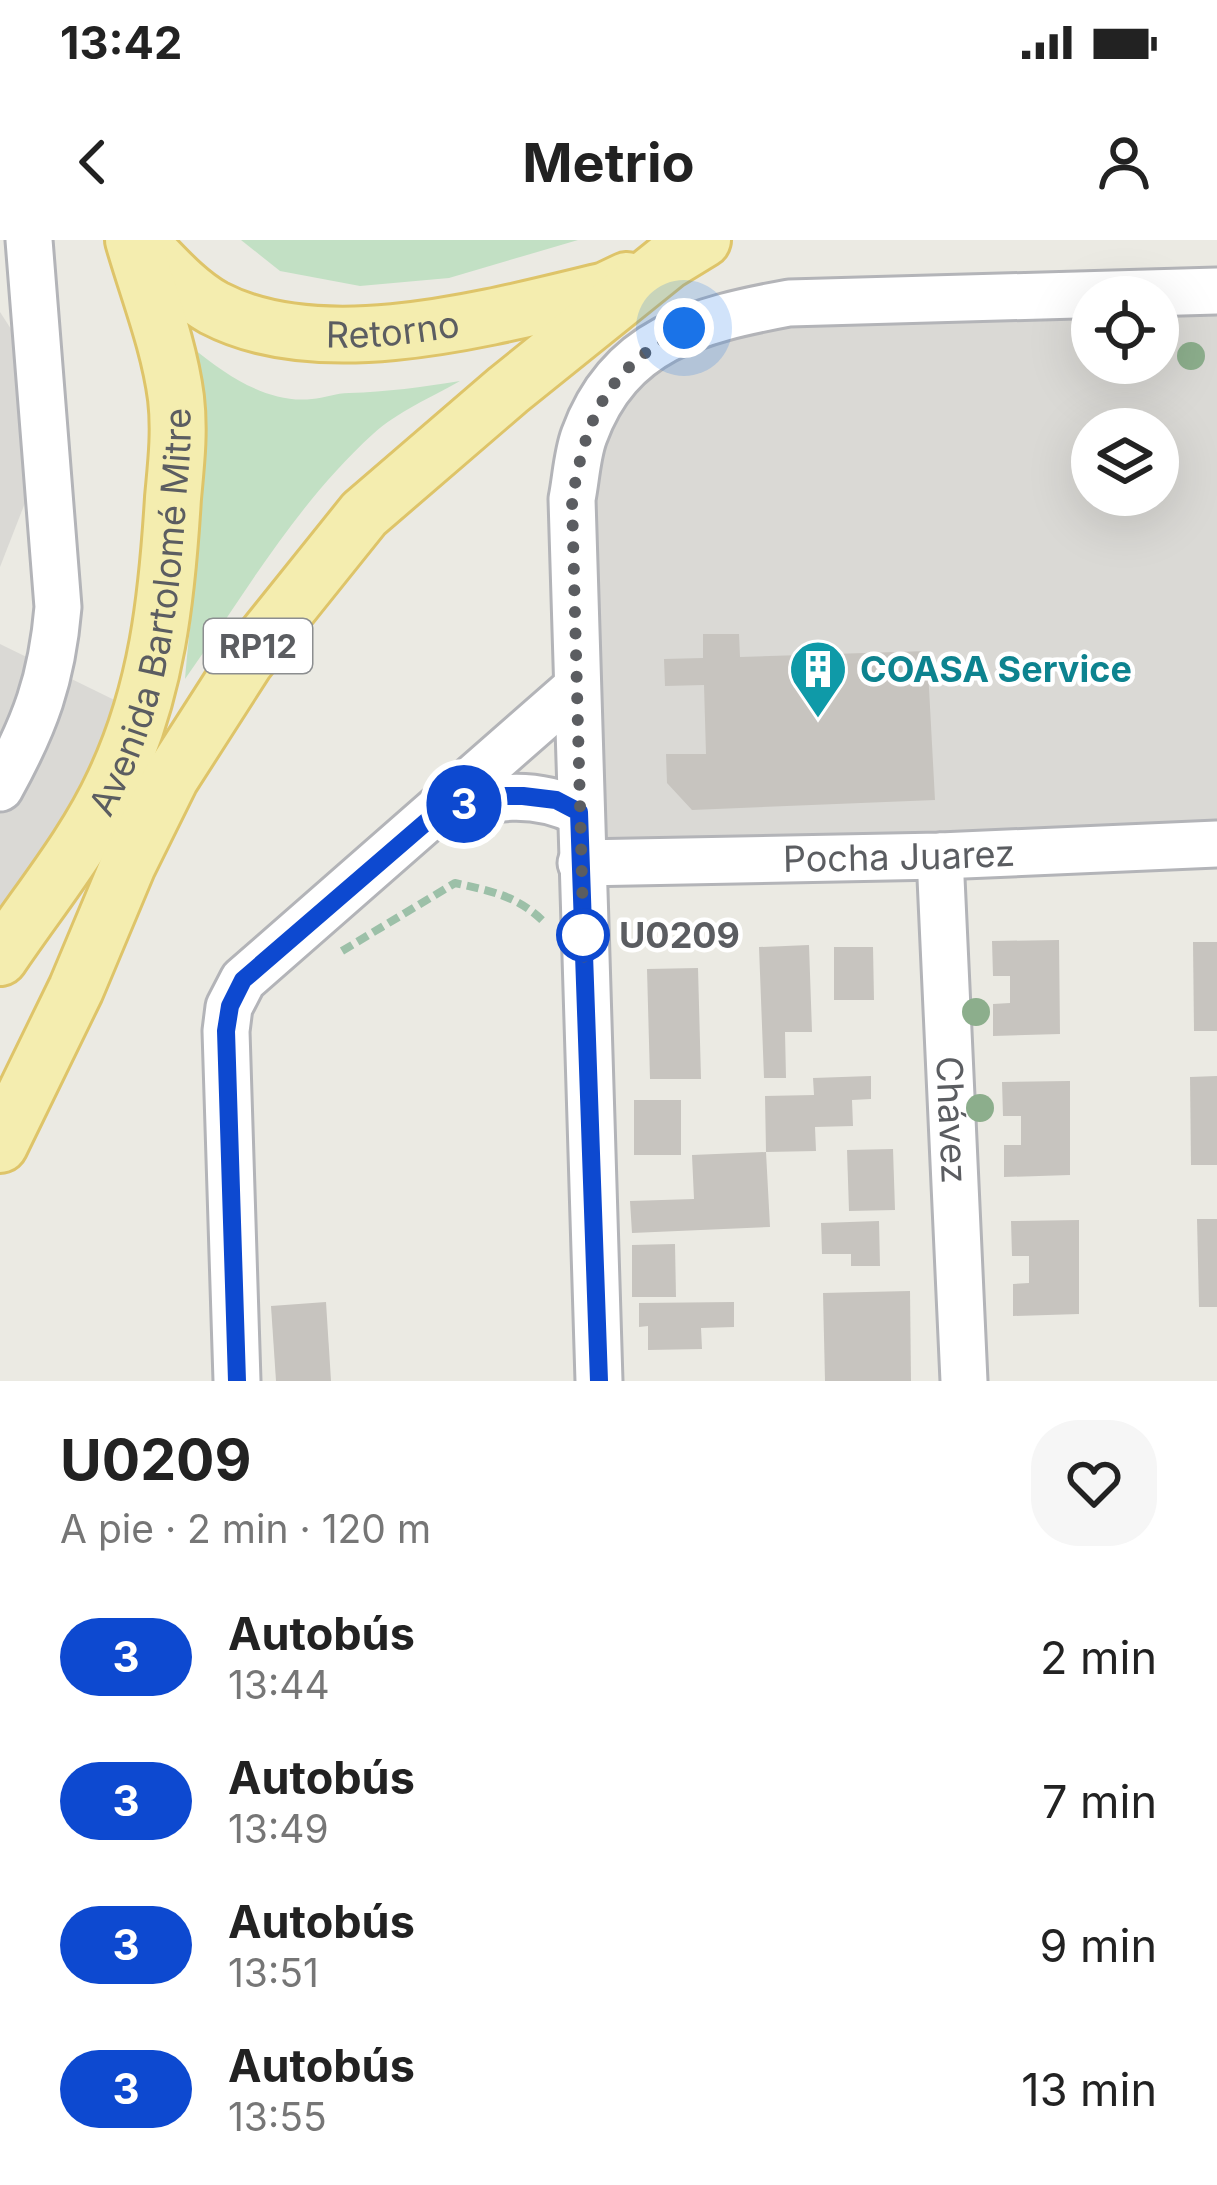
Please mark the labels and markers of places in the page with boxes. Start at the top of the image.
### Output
building icon: COASA Service [787,638,849,720]
place label: COASA Service [860,647,1132,691]
marker: U0209 [558,910,608,960]
place label: U0209 [619,913,740,957]

